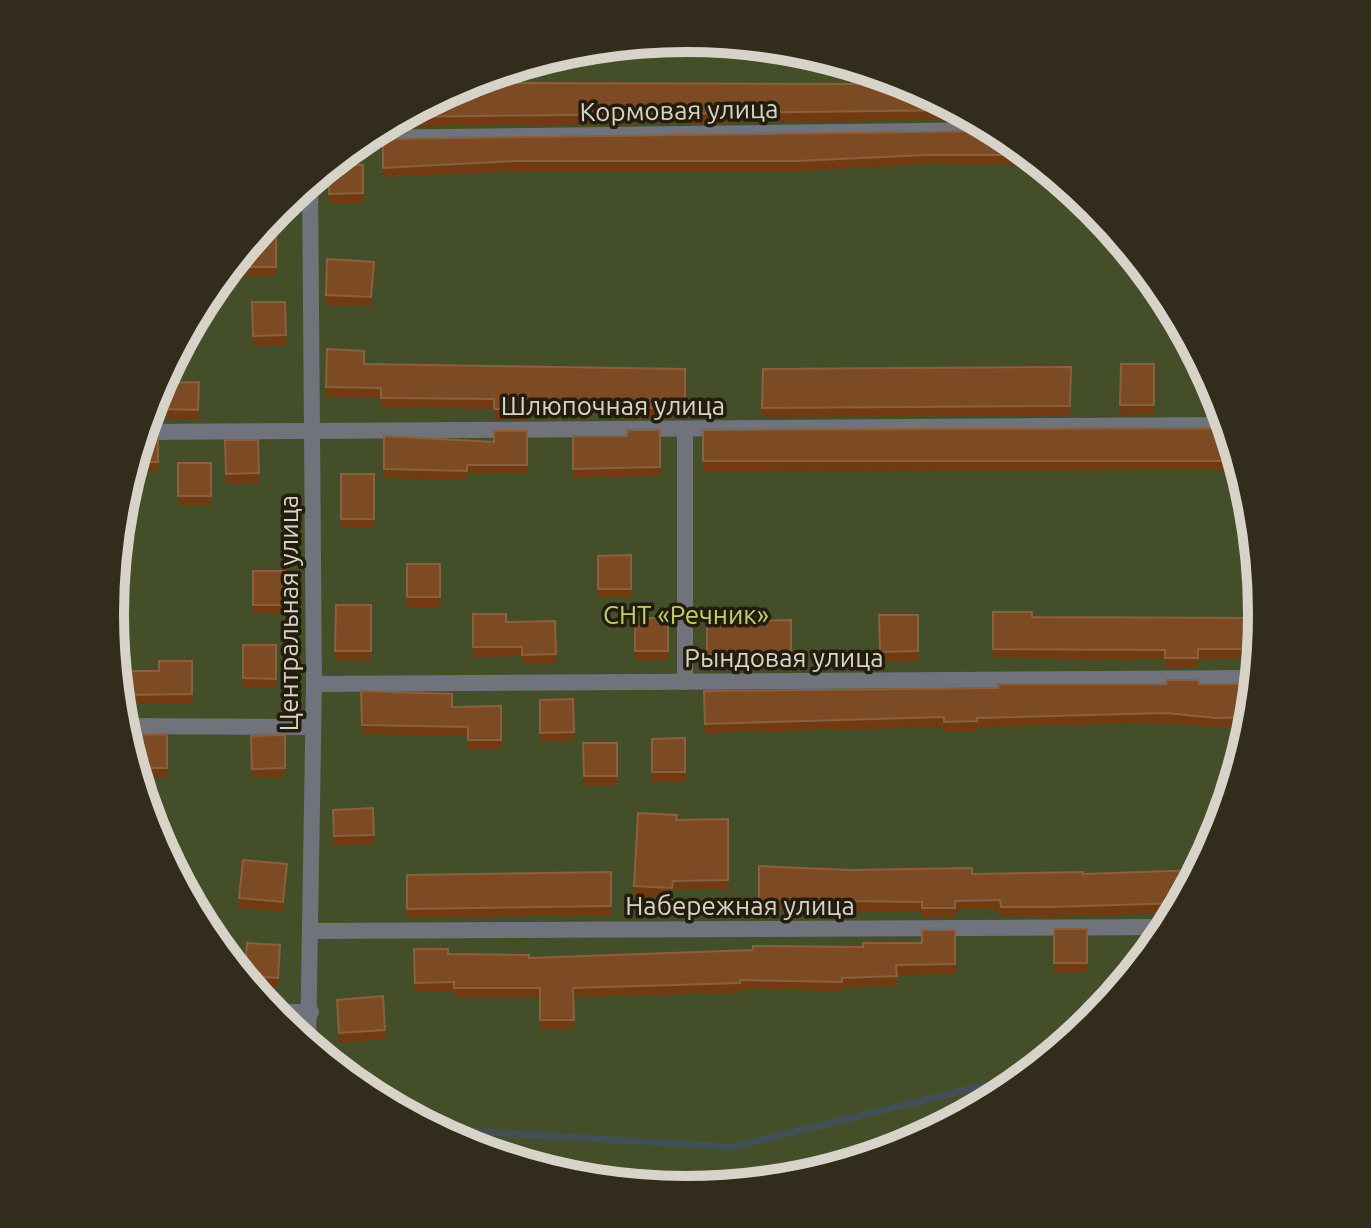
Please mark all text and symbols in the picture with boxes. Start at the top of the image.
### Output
street label: Кормовая улица [579,94,779,126]
street label: Шлюпочная улица [501,391,725,420]
street label: Центральная улица [274,495,303,731]
park label: СНТ «Речник» [603,600,769,629]
street label: Рындовая улица [684,643,884,672]
street label: Набережная улица [625,891,855,920]

